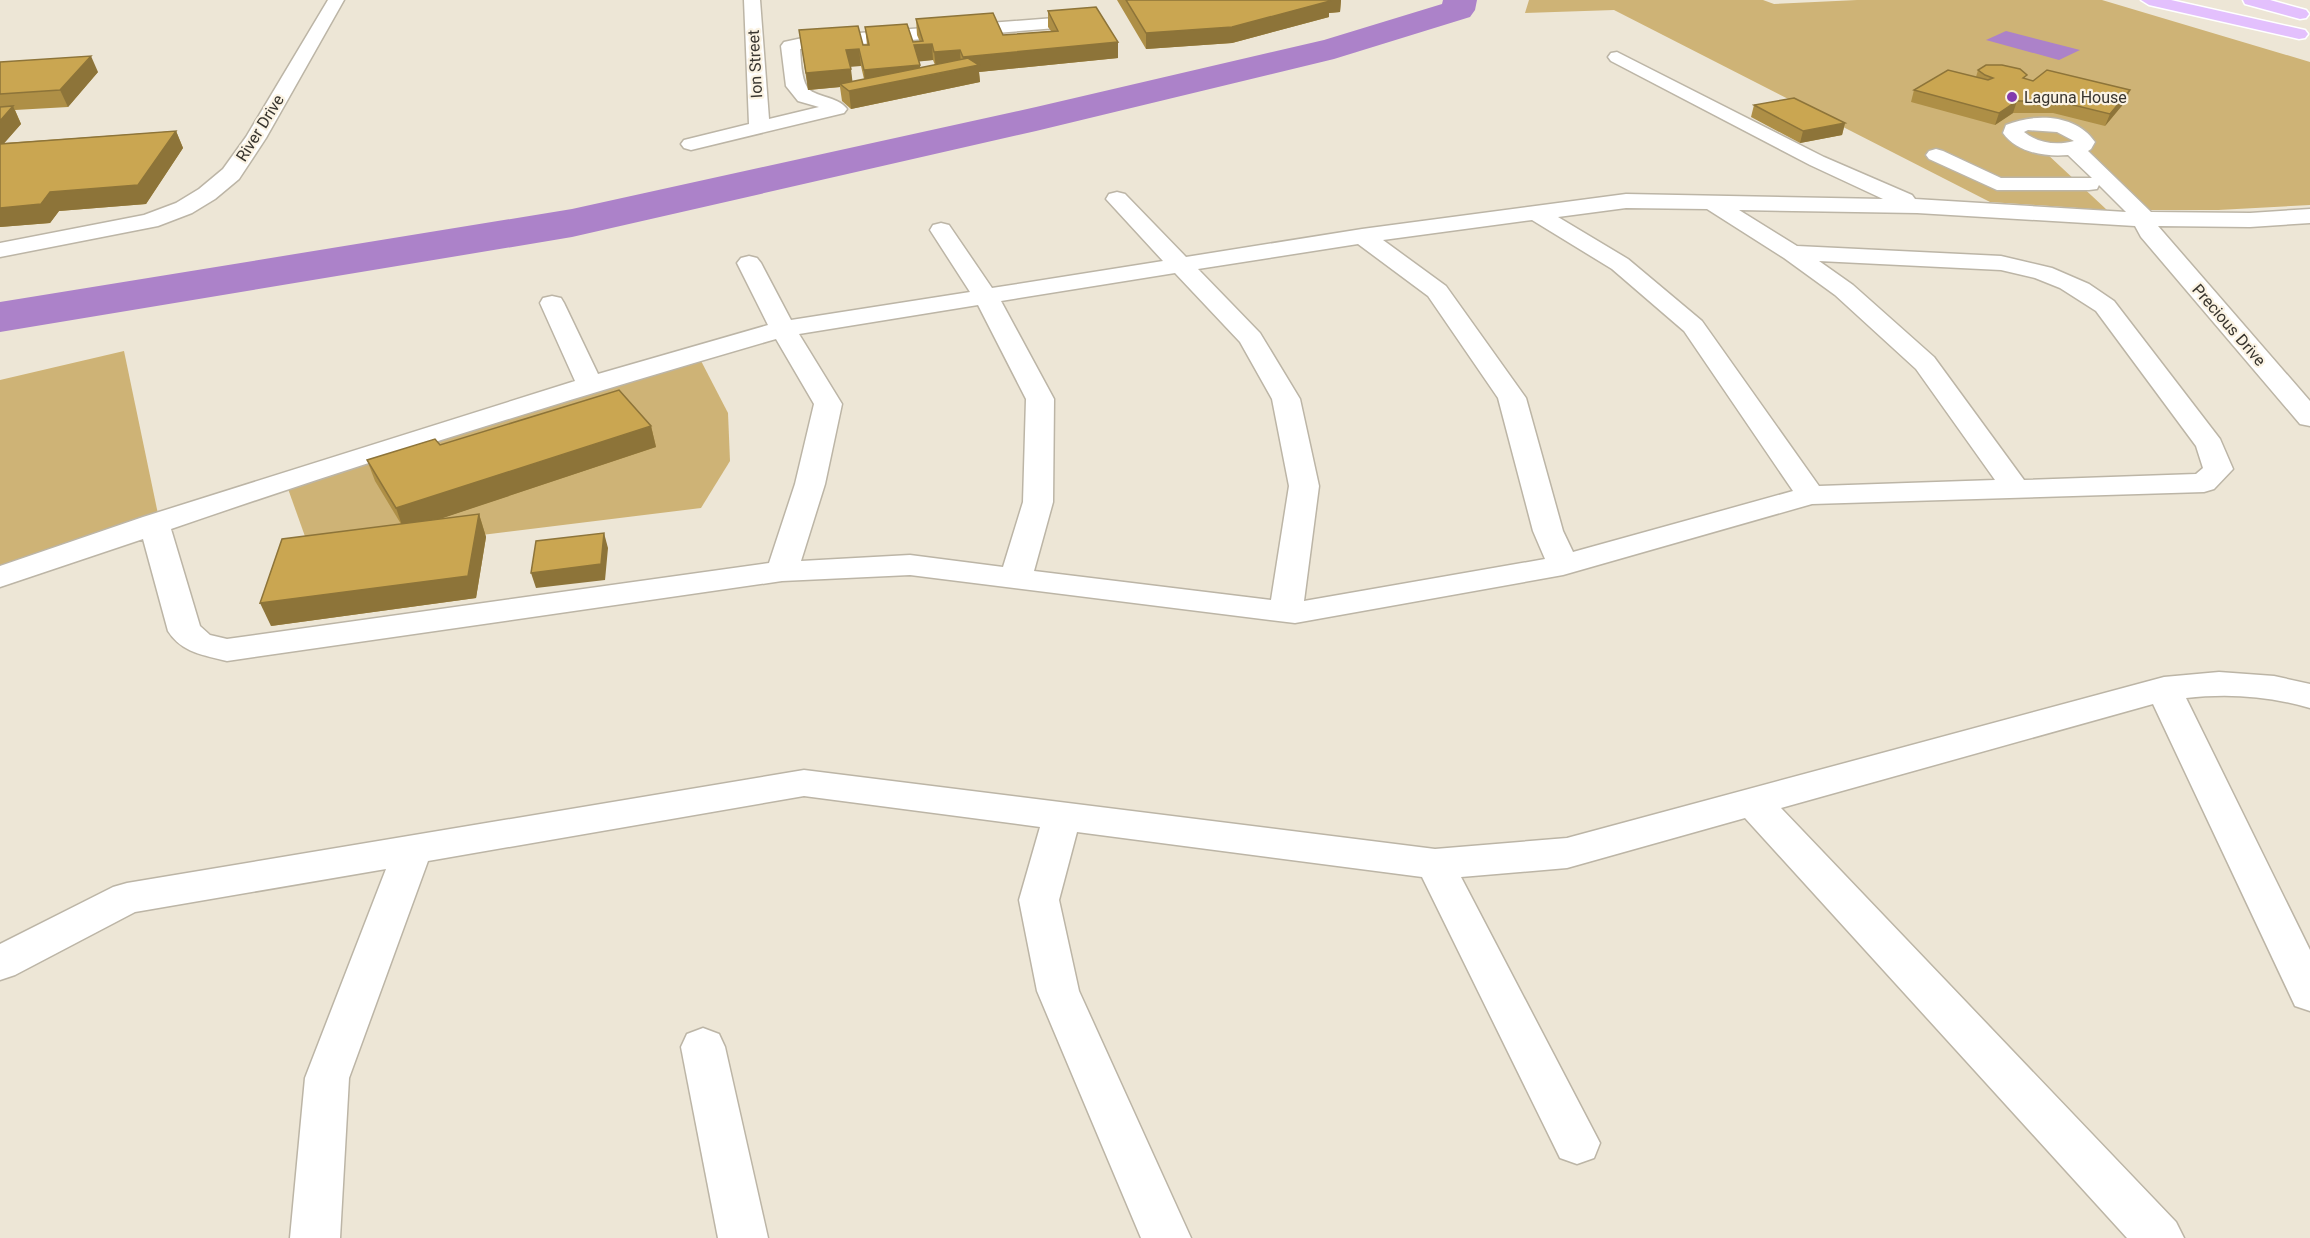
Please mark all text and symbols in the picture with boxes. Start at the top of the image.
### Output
street label: Ion Street [744,29,766,99]
place label: Laguna House [2024,88,2127,107]
marker: Laguna House [2005,90,2019,104]
street label: River Drive [232,91,288,165]
street label: Precious Drive [2188,280,2270,370]

